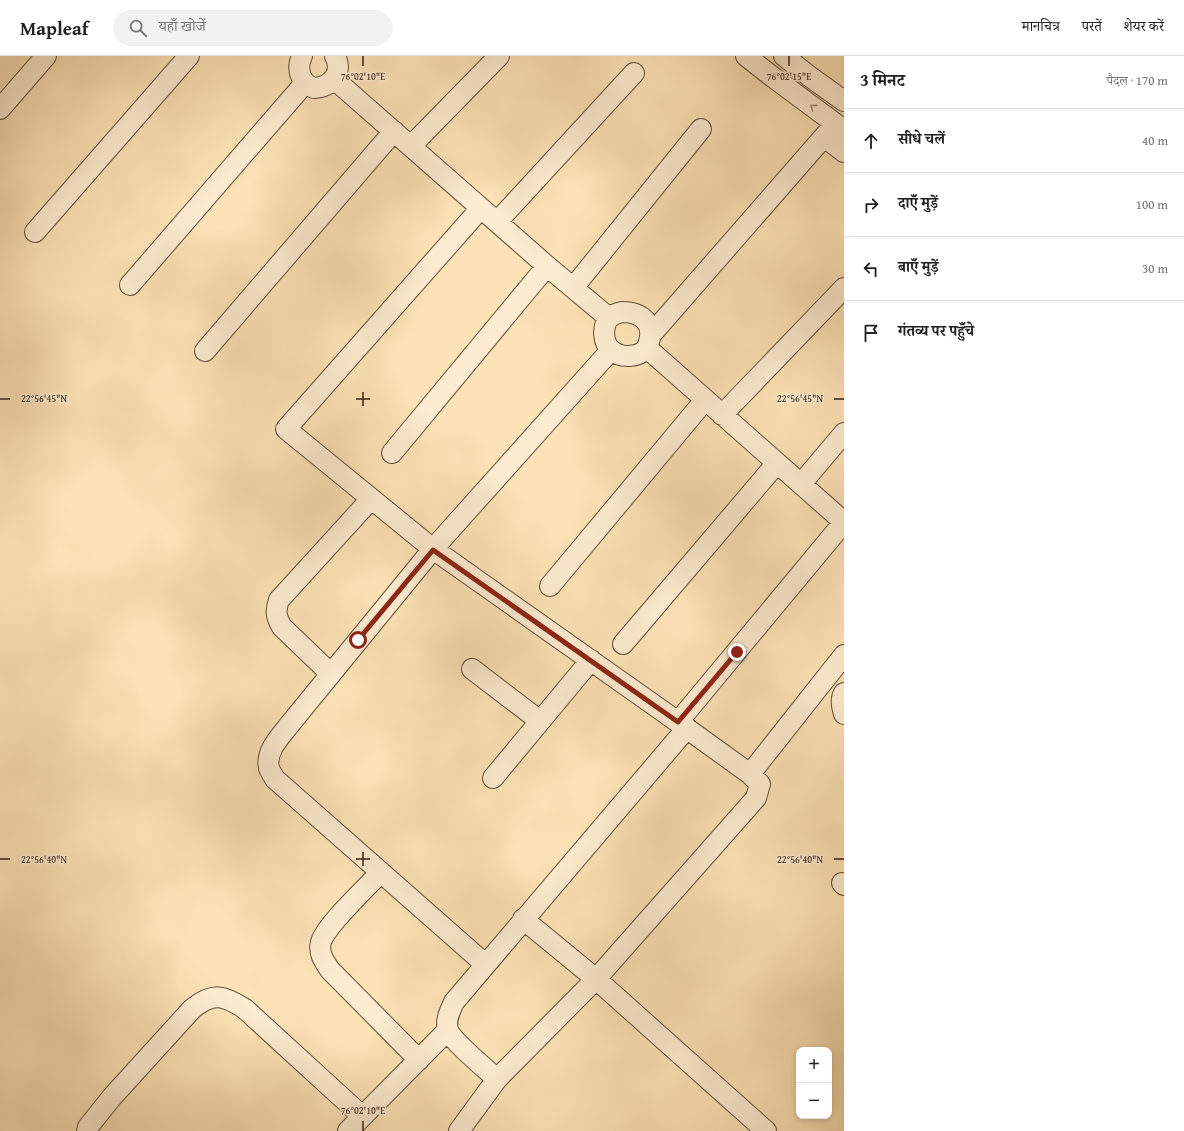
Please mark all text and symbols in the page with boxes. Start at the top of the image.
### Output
search box [113,10,393,46]
text: Mapleaf [20,14,89,42]
text: यहाँ खोजें [159,15,206,36]
text: मानचित्र [1022,16,1060,36]
text: परतें [1082,16,1102,36]
text: शेयर करें [1124,16,1164,36]
icon: search [127,17,149,39]
text: 3 मिनट [860,67,905,92]
text: 76°02'10"E [341,69,385,84]
text: 76°02'15"E [767,69,811,84]
text: पैदल · 170 m [1107,71,1168,90]
one-way arrow [810,105,817,112]
text: सीधे चलें [898,128,945,149]
icon: ahead [860,130,882,152]
text: 40 m [1142,131,1168,150]
text: दाएँ मुड़ें [898,192,938,213]
icon: right [860,194,882,216]
text: 100 m [1136,195,1168,214]
text: बाएँ मुड़ें [898,256,939,277]
icon: left [860,258,882,280]
text: 30 m [1142,259,1168,278]
text: गंतव्य पर पहुँचे [898,320,974,341]
icon: arrive [860,322,882,344]
text: 22°56'45"N [21,391,67,406]
text: 22°56'45"N [777,391,823,406]
route start [349,631,367,649]
route end [728,643,746,661]
text: 22°56'40"N [21,852,67,867]
text: 22°56'40"N [777,852,823,867]
map controls [796,1047,832,1119]
button: + [796,1047,832,1083]
button: − [796,1083,832,1119]
text: 76°02'10"E [341,1103,385,1118]

